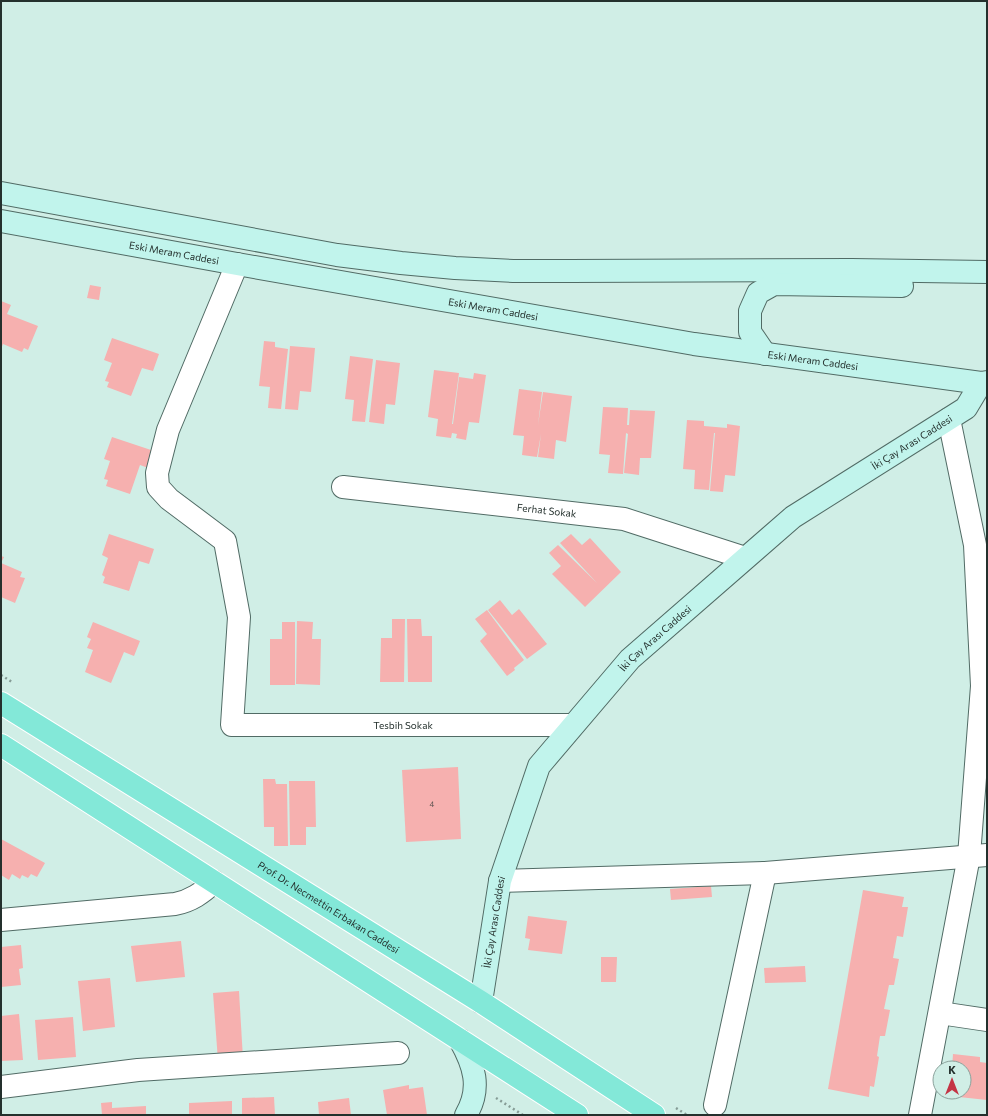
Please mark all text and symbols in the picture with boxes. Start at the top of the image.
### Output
street label: Eski Meram Caddesi [128,238,220,267]
street label: Eski Meram Caddesi [447,295,539,323]
street label: Eski Meram Caddesi [767,348,859,372]
street label: İki Çay Arası Caddesi [869,412,954,472]
street label: Ferhat Sokak [516,501,578,520]
street label: İki Çay Arası Caddesi [616,603,694,673]
street label: Tesbih Sokak [373,719,433,731]
house number: 4 [430,799,435,809]
street label: Prof. Dr. Necmettin Erbakan Caddesi [256,858,402,956]
street label: İki Çay Arası Caddesi [480,874,507,969]
north arrow [932,1060,972,1100]
text: K [948,1063,956,1076]

